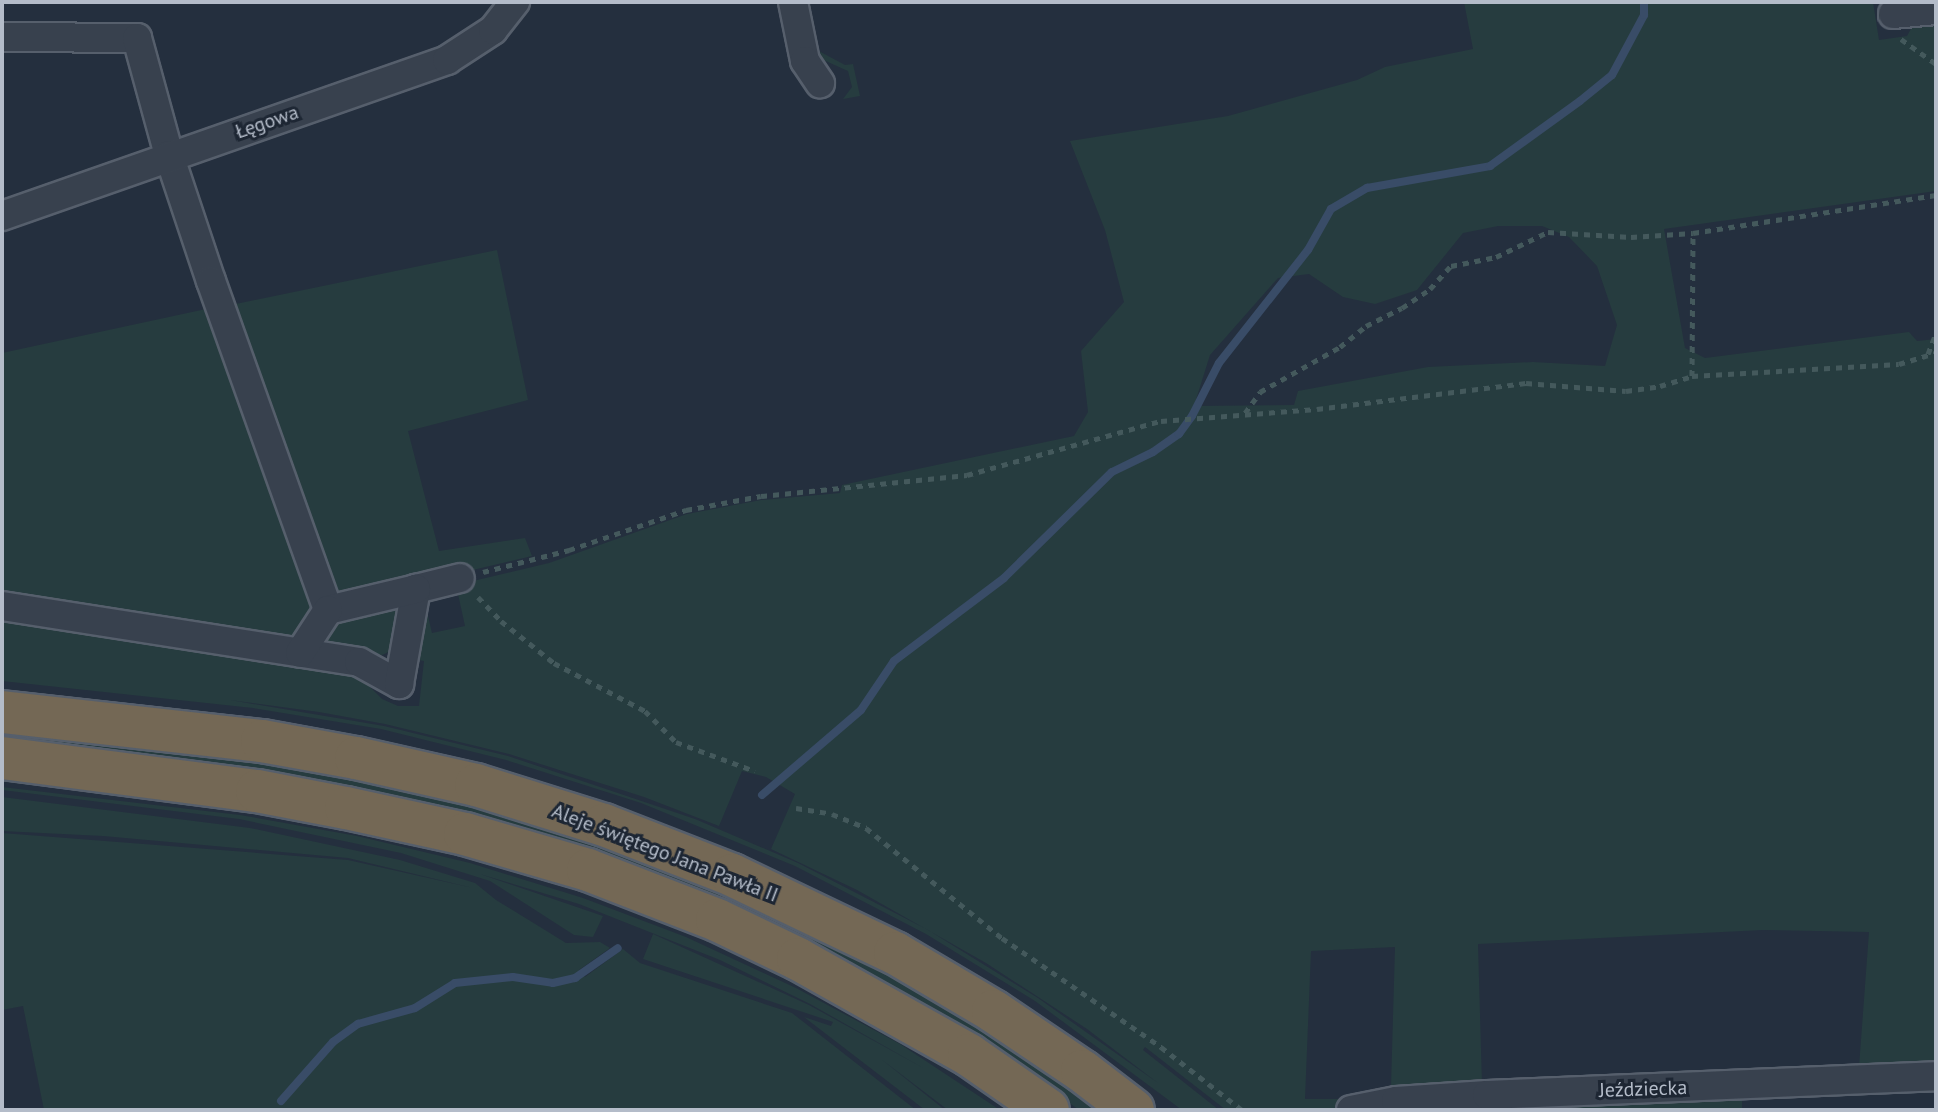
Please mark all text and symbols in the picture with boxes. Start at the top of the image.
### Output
street label: Łęgowa [232,100,302,144]
street label: Aleje świętego Jana Pawła II [549,799,781,907]
street label: Jeździecka [1598,1075,1688,1103]

